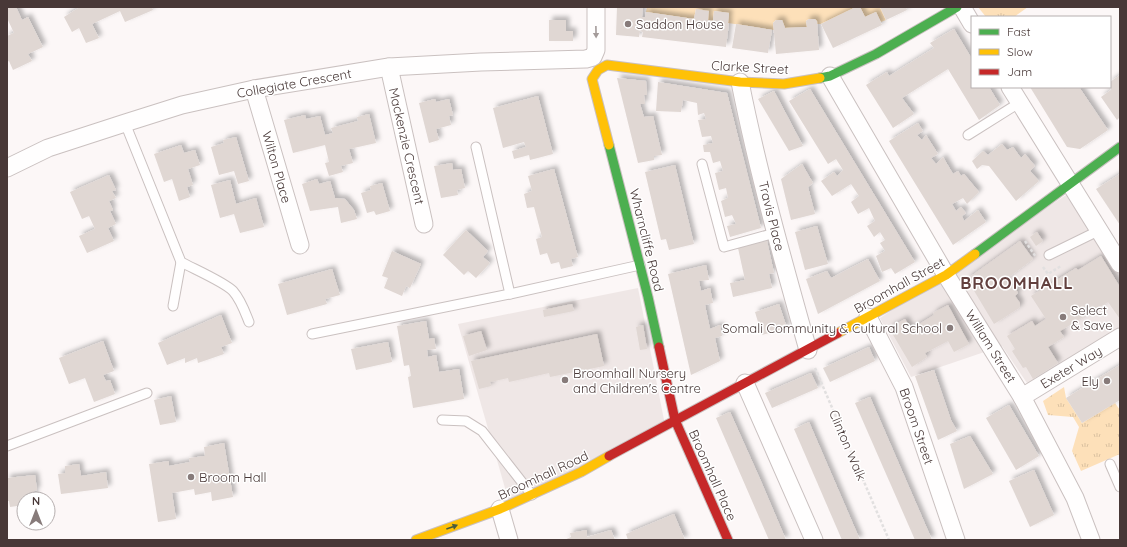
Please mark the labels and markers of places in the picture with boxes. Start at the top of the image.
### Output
place label: Saddon House [636,16,724,32]
marker: Saddon House [623,19,633,29]
place label: Select & Save [1071,302,1113,333]
marker: Select & Save [1058,312,1068,322]
place label: Somali Community & Cultural School [722,320,942,336]
marker: Somali Community & Cultural School [945,323,955,333]
place label: Broomhall Nursery and Children's Centre [573,365,701,396]
place label: Ely [1081,373,1099,389]
marker: Broomhall Nursery and Children's Centre [560,375,570,385]
marker: Ely [1102,376,1112,386]
place label: Broom Hall [199,469,267,485]
marker: Broom Hall [186,472,196,482]

